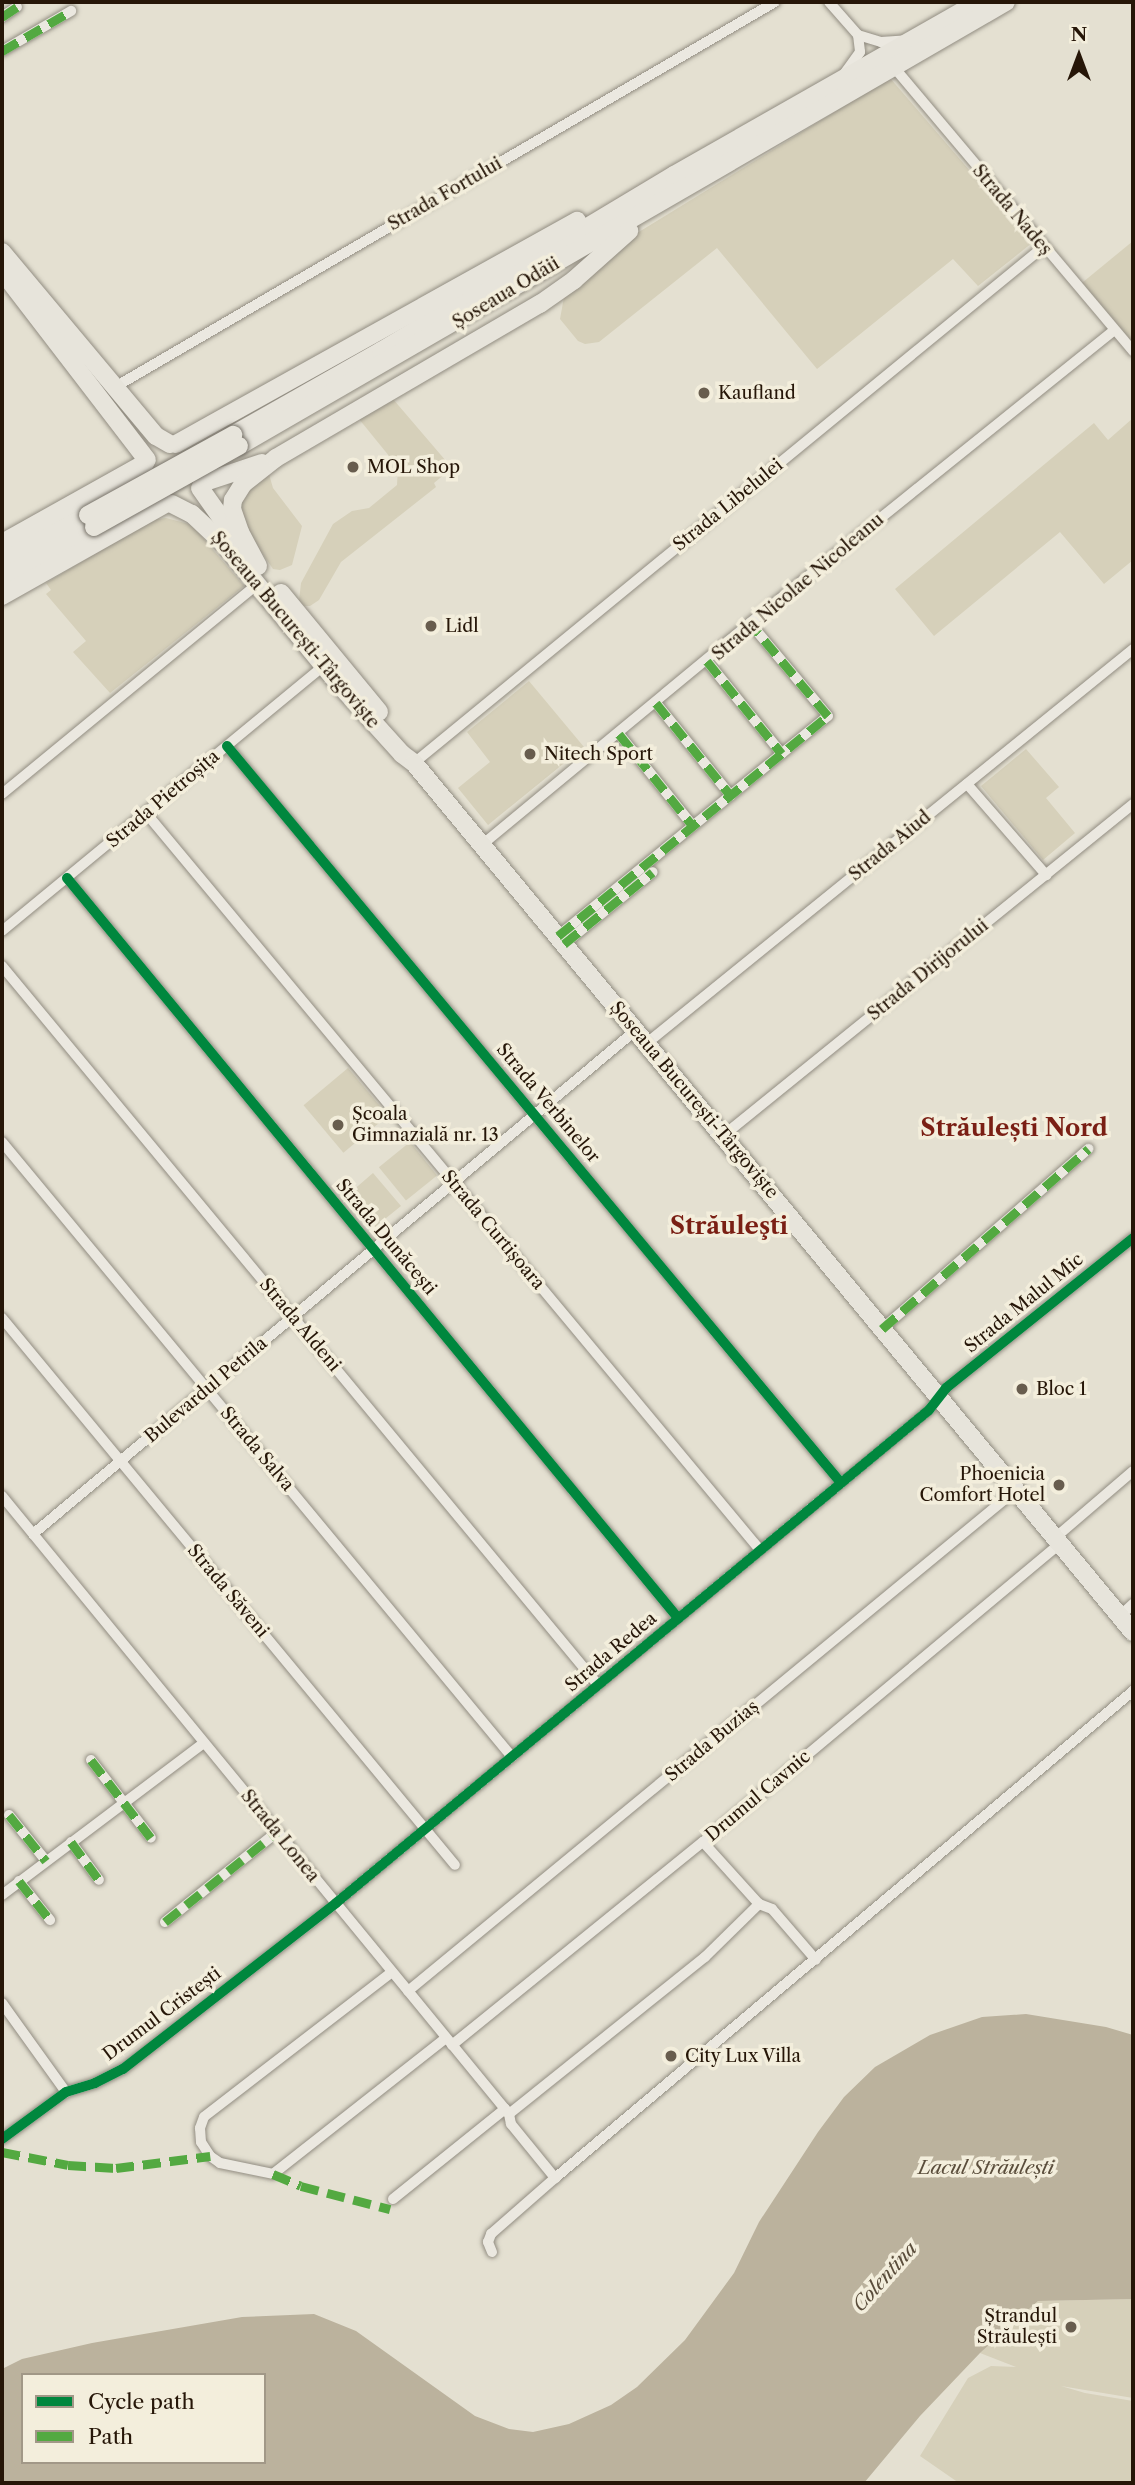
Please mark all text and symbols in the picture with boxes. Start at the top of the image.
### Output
north arrow [1044,21,1114,91]
text: N [1071,23,1087,46]
street label: Strada Fortului [384,153,506,235]
street label: Strada Nadeș [968,160,1056,260]
street label: Șoseaua Odăii [449,253,563,333]
place label: Kaufland [718,382,796,404]
marker: Kaufland [696,385,712,401]
street label: Strada Libelulei [669,454,787,556]
place label: MOL Shop [367,456,461,478]
marker: MOL Shop [345,459,361,475]
street label: Strada Nicolae Nicoleanu [708,509,888,665]
street label: Șoseaua București-Târgoviște [206,527,384,733]
place label: Lidl [445,615,479,637]
marker: Lidl [423,618,439,634]
place label: Nitech Sport [544,743,653,765]
street label: Strada Pietroșița [102,745,224,853]
marker: Nitech Sport [522,746,538,762]
street label: Strada Aiud [844,806,936,886]
street label: Strada Dirijorului [863,915,993,1025]
street label: Șoseaua București-Târgoviște [605,997,783,1203]
street label: Strada Verbinelor [491,1039,605,1167]
place label: Școala Gimnazială nr. 13 [352,1104,499,1146]
district label: Străulești Nord [920,1114,1108,1142]
marker: Școala Gimnazială nr. 13 [330,1117,346,1133]
street label: Strada Curtișoara [437,1166,549,1294]
street label: Strada Dunăcești [331,1175,441,1299]
district label: Străuleşti [670,1212,788,1240]
street label: Strada Malul Mic [960,1248,1088,1358]
street label: Strada Aldeni [254,1274,346,1376]
street label: Bulevardul Petrila [141,1333,271,1447]
place label: Bloc 1 [1036,1378,1087,1400]
marker: Bloc 1 [1014,1381,1030,1397]
street label: Strada Salva [215,1402,299,1496]
place label: Phoenicia Comfort Hotel [920,1464,1045,1506]
marker: Phoenicia Comfort Hotel [1051,1477,1067,1493]
street label: Strada Săveni [183,1540,273,1642]
street label: Strada Redea [561,1607,661,1697]
street label: Strada Buziaș [661,1696,763,1786]
street label: Drumul Cavnic [701,1746,815,1846]
street label: Strada Lonea [236,1785,324,1887]
street label: Drumul Cristești [99,1963,225,2065]
place label: City Lux Villa [685,2045,802,2067]
marker: City Lux Villa [663,2048,679,2064]
water label: Lacul Străulești [918,2157,1054,2179]
water label: Colentina [848,2238,922,2316]
place label: Ștrandul Străulești [977,2306,1057,2348]
marker: Ștrandul Străulești [1063,2319,1079,2335]
legend [21,2373,266,2464]
text: Cycle path [88,2389,195,2414]
text: Path [88,2424,133,2449]

